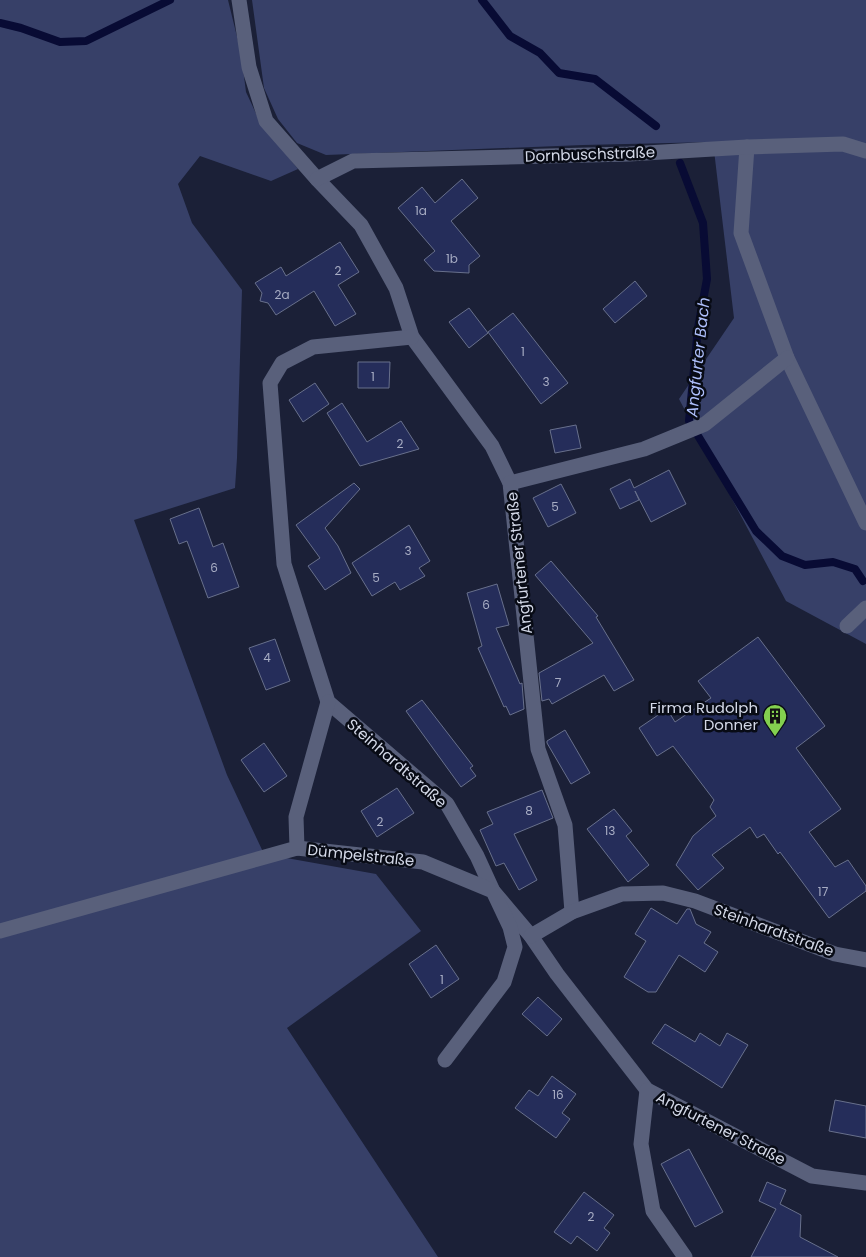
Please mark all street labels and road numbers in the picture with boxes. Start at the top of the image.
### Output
street label: Dornbuschstraße [525,141,655,167]
street label: Angfurtener Straße [501,491,537,635]
street label: Steinhardtstraße [342,714,452,812]
street label: Dümpelstraße [307,839,415,871]
street label: Steinhardtstraße [711,899,837,961]
street label: Angfurtener Straße [653,1086,789,1170]

